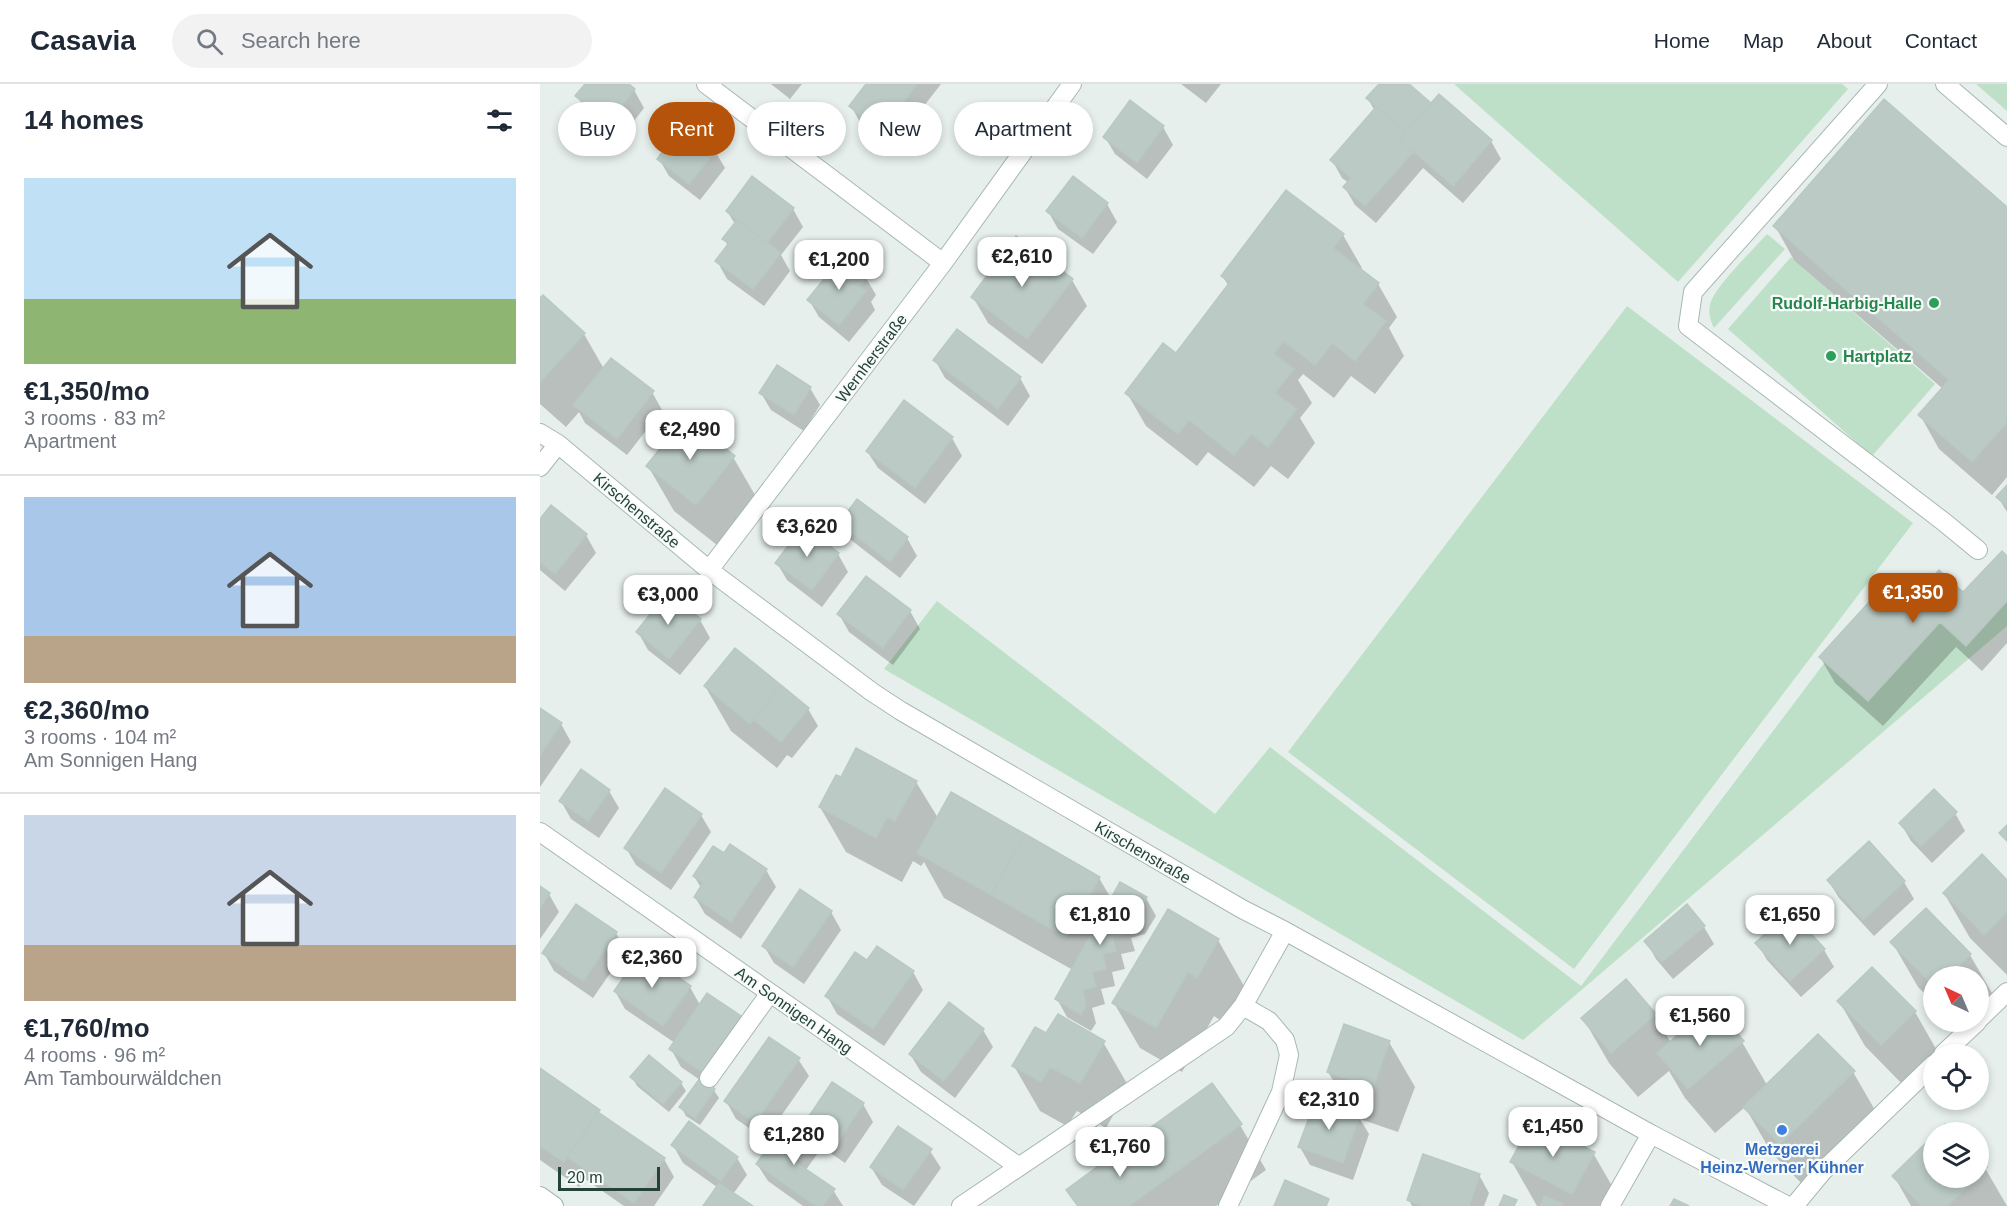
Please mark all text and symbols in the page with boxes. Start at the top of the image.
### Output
search box [172,14,592,68]
text: Casavia [30,25,136,56]
icon: search [193,25,226,58]
text: Search here [241,28,361,53]
text: Home [1654,29,1710,52]
text: Map [1743,29,1784,52]
text: About [1817,29,1872,52]
text: Contact [1905,29,1977,52]
chip: Buy [558,102,636,156]
chip: Rent [648,102,735,156]
chip: Filters [747,102,846,156]
chip: New [858,102,942,156]
chip: Apartment [954,102,1093,156]
icon: filters [483,104,516,137]
text: 14 homes [24,105,144,135]
icon: home [216,217,324,325]
pin: €2,610 [973,237,1071,288]
pin: €1,200 [790,240,888,291]
text: €2,610 [991,245,1053,267]
text: €1,200 [808,248,870,270]
place label: Rudolf-Harbig-Halle [1772,295,1922,312]
marker: Rudolf-Harbig-Halle [1927,296,1941,310]
street label: Wernherstraße [833,311,910,406]
place label: Hartplatz [1843,348,1911,365]
marker: Hartplatz [1824,349,1838,363]
text: €1,350/mo [24,376,150,406]
text: 3 rooms · 83 m² [24,407,165,429]
pin: €2,490 [641,410,739,461]
text: €2,490 [659,418,721,440]
text: Apartment [24,430,116,452]
street label: Kirschenstraße [590,469,683,552]
pin: €3,620 [758,507,856,558]
text: €3,620 [776,515,838,537]
icon: home [216,536,324,644]
pin: €1,350 [1864,573,1962,624]
pin: €3,000 [619,575,717,626]
text: €1,350 [1882,581,1944,603]
text: €3,000 [637,583,699,605]
text: €2,360/mo [24,695,150,725]
text: 3 rooms · 104 m² [24,726,176,748]
text: Am Sonnigen Hang [24,749,197,771]
street label: Kirschenstraße [1092,818,1194,887]
icon: home [216,854,324,962]
pin: €1,810 [1051,895,1149,946]
pin: €1,650 [1741,895,1839,946]
text: €1,810 [1069,903,1131,925]
text: €1,650 [1759,903,1821,925]
pin: €2,360 [603,938,701,989]
text: €2,360 [621,946,683,968]
street label: Am Sonnigen Hang [732,964,855,1057]
north arrow [1923,966,1989,1032]
map controls [1923,966,1989,1188]
pin: €1,560 [1651,996,1749,1047]
text: €1,560 [1669,1004,1731,1026]
text: €1,760/mo [24,1013,150,1043]
text: 4 rooms · 96 m² [24,1044,165,1066]
button: locate [1923,1044,1989,1110]
text: Am Tambourwäldchen [24,1067,222,1089]
pin: €2,310 [1280,1080,1378,1131]
text: €2,310 [1298,1088,1360,1110]
pin: €1,450 [1504,1107,1602,1158]
pin: €1,280 [745,1115,843,1166]
text: €1,450 [1522,1115,1584,1137]
button: layers [1923,1122,1989,1188]
text: €1,280 [763,1123,825,1145]
marker: Metzgerei Heinz-Werner Kühner [1775,1123,1789,1137]
pin: €1,760 [1071,1127,1169,1178]
text: €1,760 [1089,1135,1151,1157]
place label: Metzgerei Heinz-Werner Kühner [1700,1141,1864,1176]
scale bar [558,1164,660,1192]
text: 20 m [567,1169,603,1186]

